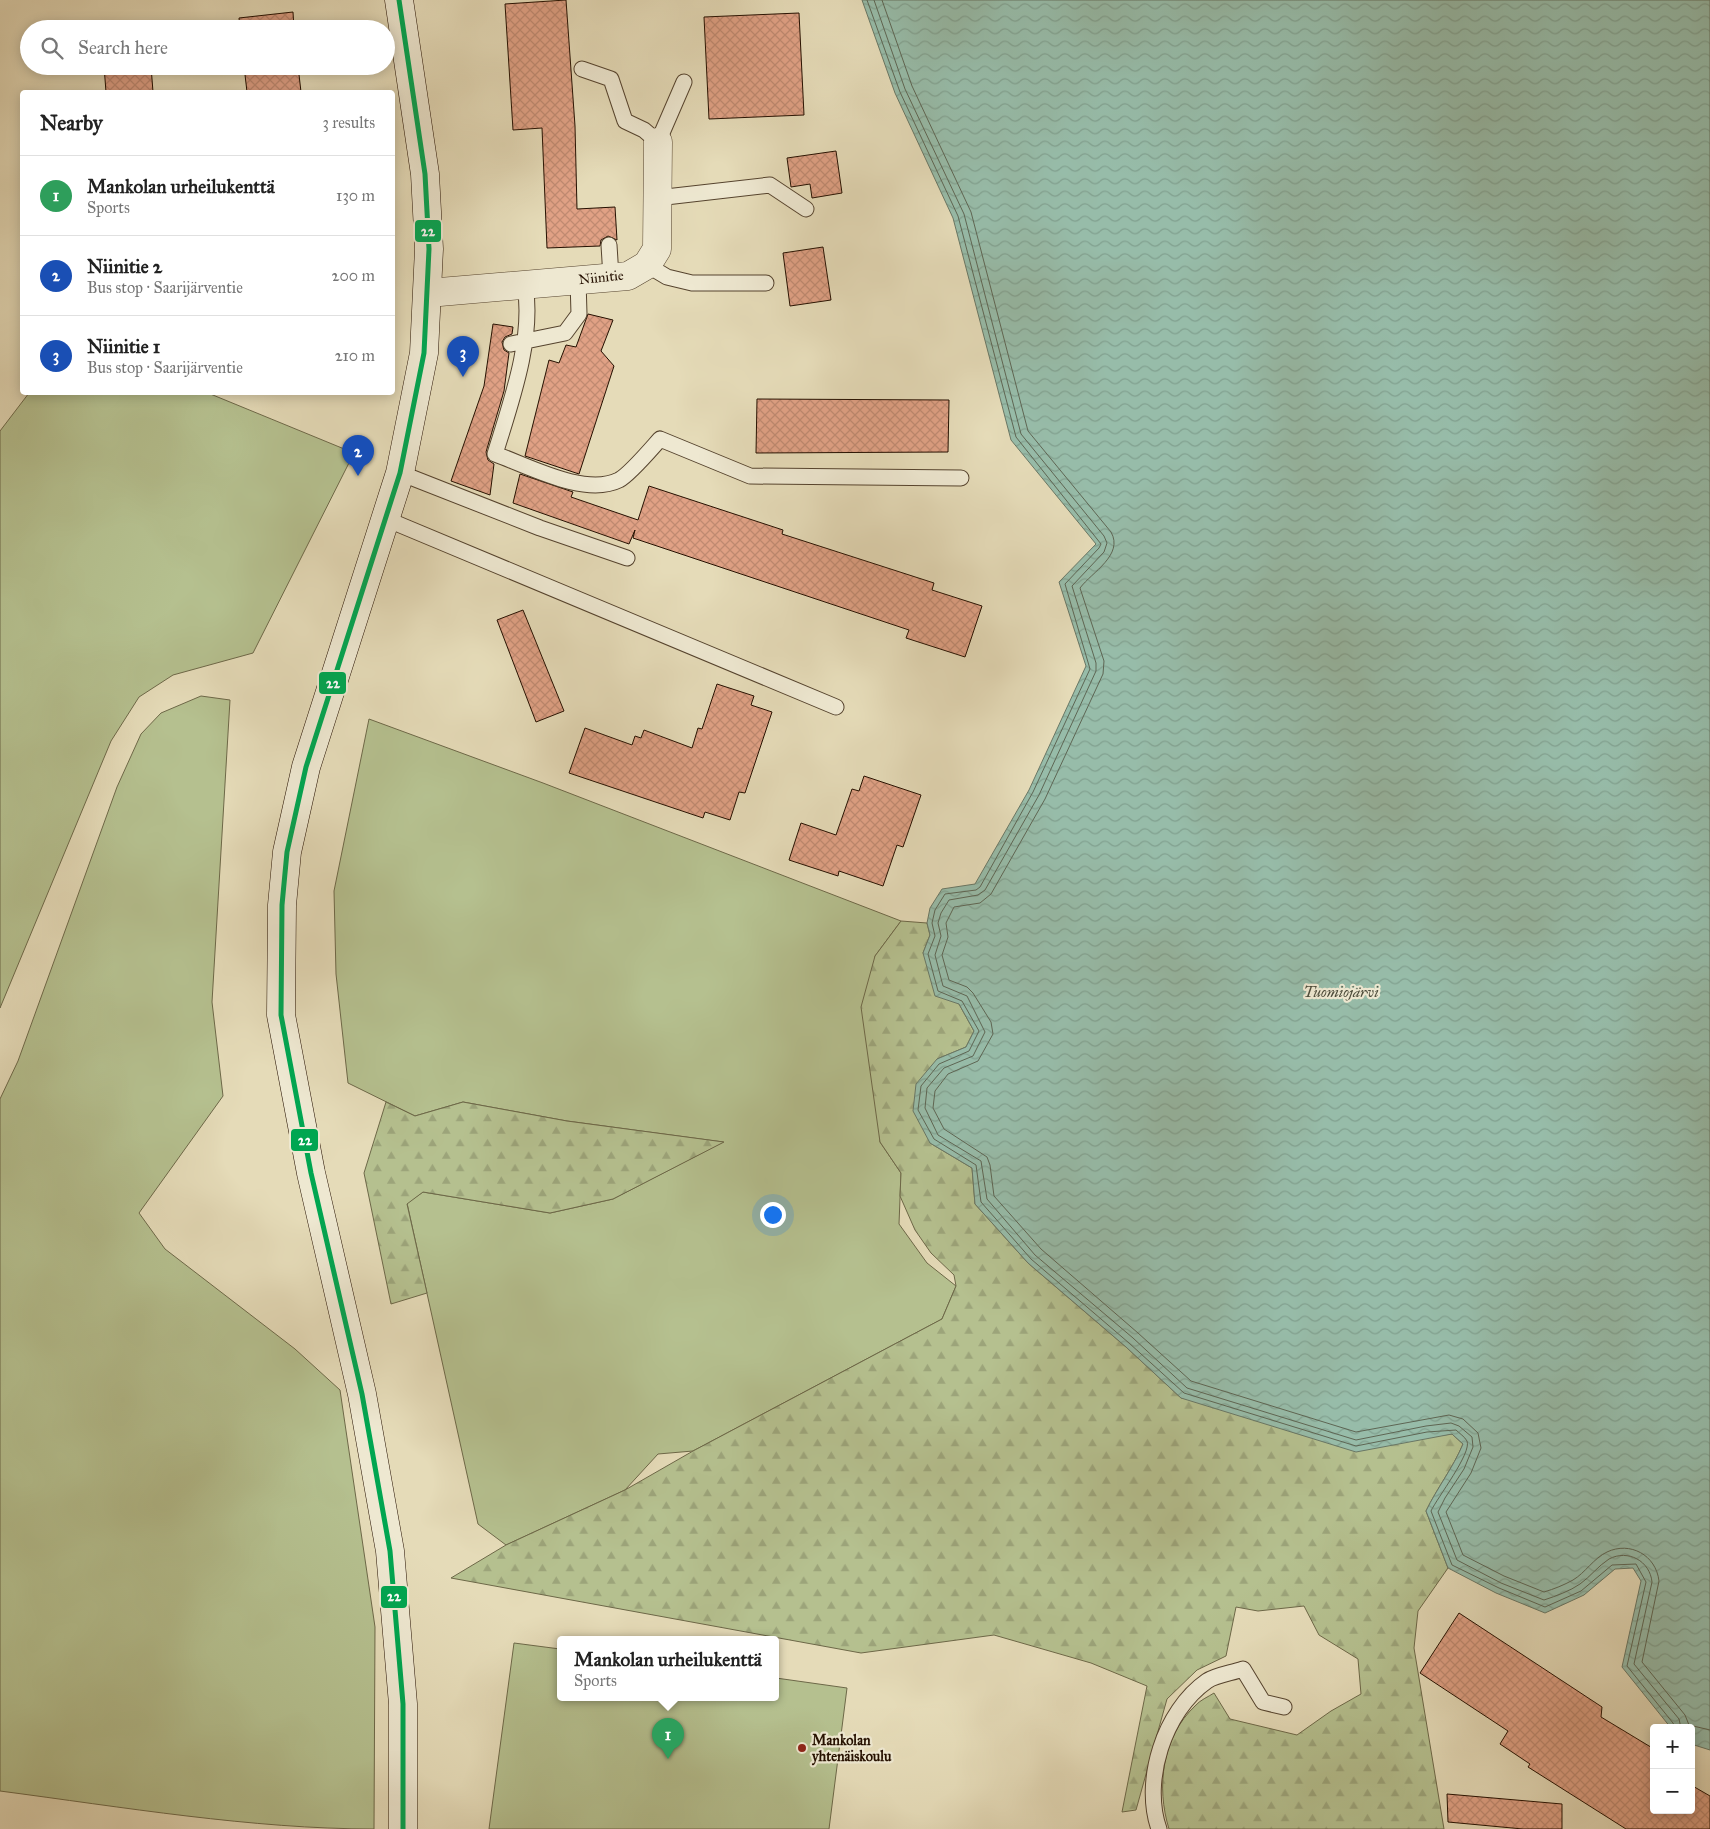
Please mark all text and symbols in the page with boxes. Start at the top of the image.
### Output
search box [20,20,395,75]
icon: search [38,34,66,62]
text: Search here [78,36,168,59]
text: Nearby [40,110,103,136]
text: 3 results [322,113,375,132]
text: Mankolan urheilukenttä [87,175,275,198]
text: 1 [53,186,59,205]
text: 130 m [336,186,375,205]
text: Sports [87,198,130,217]
line badge: 22 [414,219,442,243]
text: 22 [421,223,436,240]
text: Niinitie 2 [87,255,162,278]
text: 2 [52,266,60,285]
text: 200 m [332,266,375,285]
street label: Niinitie [578,267,625,288]
text: Bus stop · Saarijärventie [87,278,243,297]
text: Niinitie 1 [87,335,160,358]
pin: 3 [447,336,479,377]
text: 3 [53,346,59,365]
text: 210 m [335,346,375,365]
text: Bus stop · Saarijärventie [87,358,243,377]
pin: 2 [342,435,374,476]
line badge: 22 [318,671,347,695]
text: 22 [326,675,341,692]
water label: Tuomiojärvi [1303,983,1379,1001]
line badge: 22 [290,1128,319,1152]
text: 22 [298,1132,313,1149]
your location [760,1202,786,1228]
line badge: 22 [380,1585,408,1609]
text: 22 [387,1588,402,1605]
popup [557,1636,779,1701]
text: Mankolan urheilukenttä [574,1648,762,1671]
text: Sports [574,1671,617,1690]
pin: 1 [652,1718,684,1759]
map controls [1650,1724,1695,1814]
button: + [1650,1724,1695,1769]
place label: Mankolan yhtenäiskoulu [811,1732,892,1766]
marker: Mankolan yhtenäiskoulu [796,1742,808,1754]
button: − [1650,1769,1695,1814]

